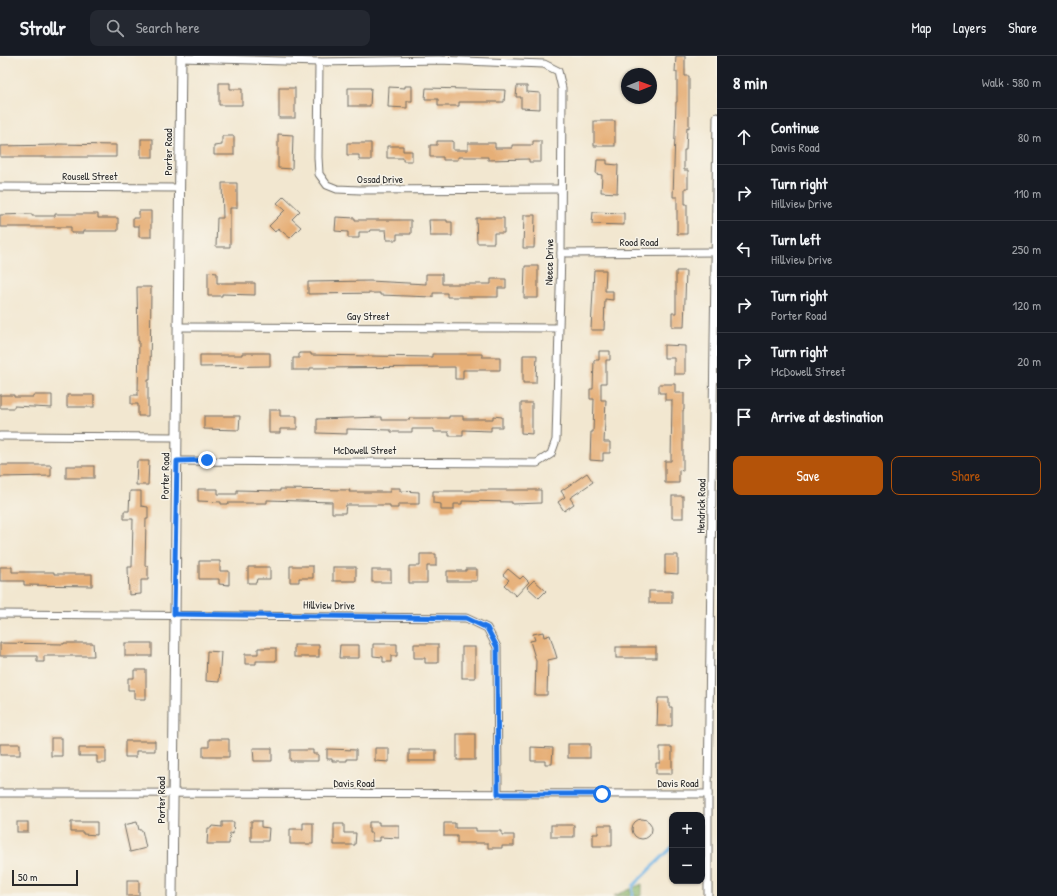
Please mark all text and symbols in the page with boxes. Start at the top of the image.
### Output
search box [90,10,370,46]
text: Strollr [20,15,66,41]
icon: search [104,17,126,39]
text: Search here [136,17,200,38]
text: Map [911,18,931,37]
text: Layers [953,18,986,37]
text: Share [1008,18,1037,37]
north arrow [621,68,657,104]
text: 8 min [733,71,767,94]
text: Walk · 580 m [982,73,1041,91]
text: Continue [771,117,819,138]
icon: ahead [733,126,755,148]
street label: Porter Road [161,128,175,175]
text: 80 m [1018,128,1041,146]
text: Davis Road [771,138,820,156]
street label: Rousell Street [62,169,118,183]
street label: Ossad Drive [357,172,404,186]
text: Turn right [771,173,827,194]
icon: right [733,182,755,204]
text: 110 m [1014,184,1041,202]
text: Hillview Drive [771,194,832,212]
text: Turn left [771,229,821,250]
street label: Rood Road [620,235,659,249]
street label: Neece Drive [542,238,556,285]
icon: left [733,238,755,260]
text: 250 m [1012,240,1041,258]
text: Hillview Drive [771,250,832,268]
text: Turn right [771,285,827,306]
icon: right [733,294,755,316]
text: 120 m [1013,296,1041,314]
text: Porter Road [771,306,826,324]
street label: Gay Street [347,309,389,323]
text: Turn right [771,341,827,362]
icon: right [733,350,755,372]
text: 20 m [1017,352,1041,370]
text: McDowell Street [771,362,845,380]
icon: arrive [733,406,755,428]
text: Arrive at destination [771,406,883,427]
street label: McDowell Street [334,443,397,457]
route end [198,451,216,469]
street label: Porter Road [158,452,172,500]
button: Save [733,456,883,495]
button: Share [891,456,1041,495]
street label: Hendrick Road [694,478,708,534]
street label: Hillview Drive [303,598,356,612]
street label: Porter Road [154,776,168,823]
street label: Davis Road [333,776,375,790]
street label: Davis Road [657,776,699,790]
route start [593,785,611,803]
map controls [669,812,705,884]
button: + [669,812,705,848]
button: − [669,848,705,884]
scale bar [12,868,78,887]
text: 50 m [18,870,38,884]

